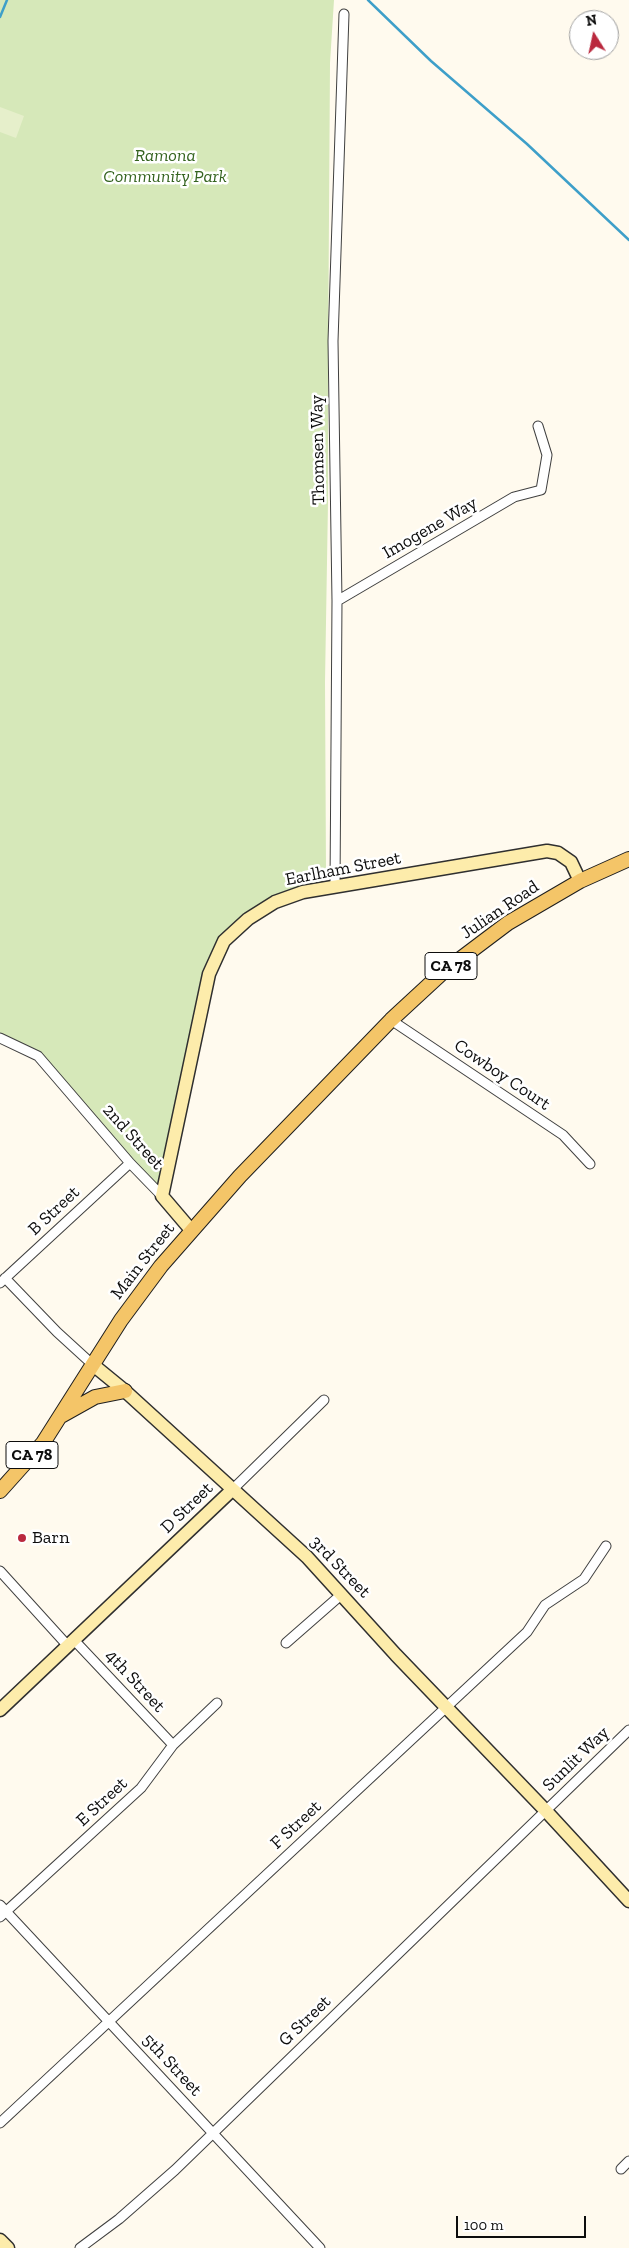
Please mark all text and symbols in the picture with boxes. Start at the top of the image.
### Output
north arrow [569,10,619,60]
text: N [585,11,598,30]
park label: Ramona Community Park [103,145,227,188]
street label: Thomsen Way [306,395,330,505]
street label: Imogene Way [379,492,481,564]
street label: Earlham Street [283,847,403,891]
street label: Julian Road [457,876,543,944]
road number: CA 78 [425,952,477,979]
street label: Cowboy Court [450,1035,554,1115]
street label: 2nd Street [98,1100,168,1174]
street label: B Street [24,1182,84,1240]
street label: Main Street [106,1218,180,1304]
road number: CA 78 [6,1442,58,1468]
street label: D Street [156,1478,218,1538]
place label: Barn [32,1527,69,1549]
marker: Barn [16,1532,28,1544]
street label: 3rd Street [305,1532,375,1602]
street label: 4th Street [101,1645,169,1717]
street label: Sunlit Way [538,1722,614,1796]
street label: E Street [72,1773,132,1831]
street label: F Street [266,1796,326,1854]
street label: G Street [274,1991,336,2051]
street label: 5th Street [138,2029,206,2101]
scale bar [459,2206,589,2238]
text: 100 m [464,2216,503,2234]

